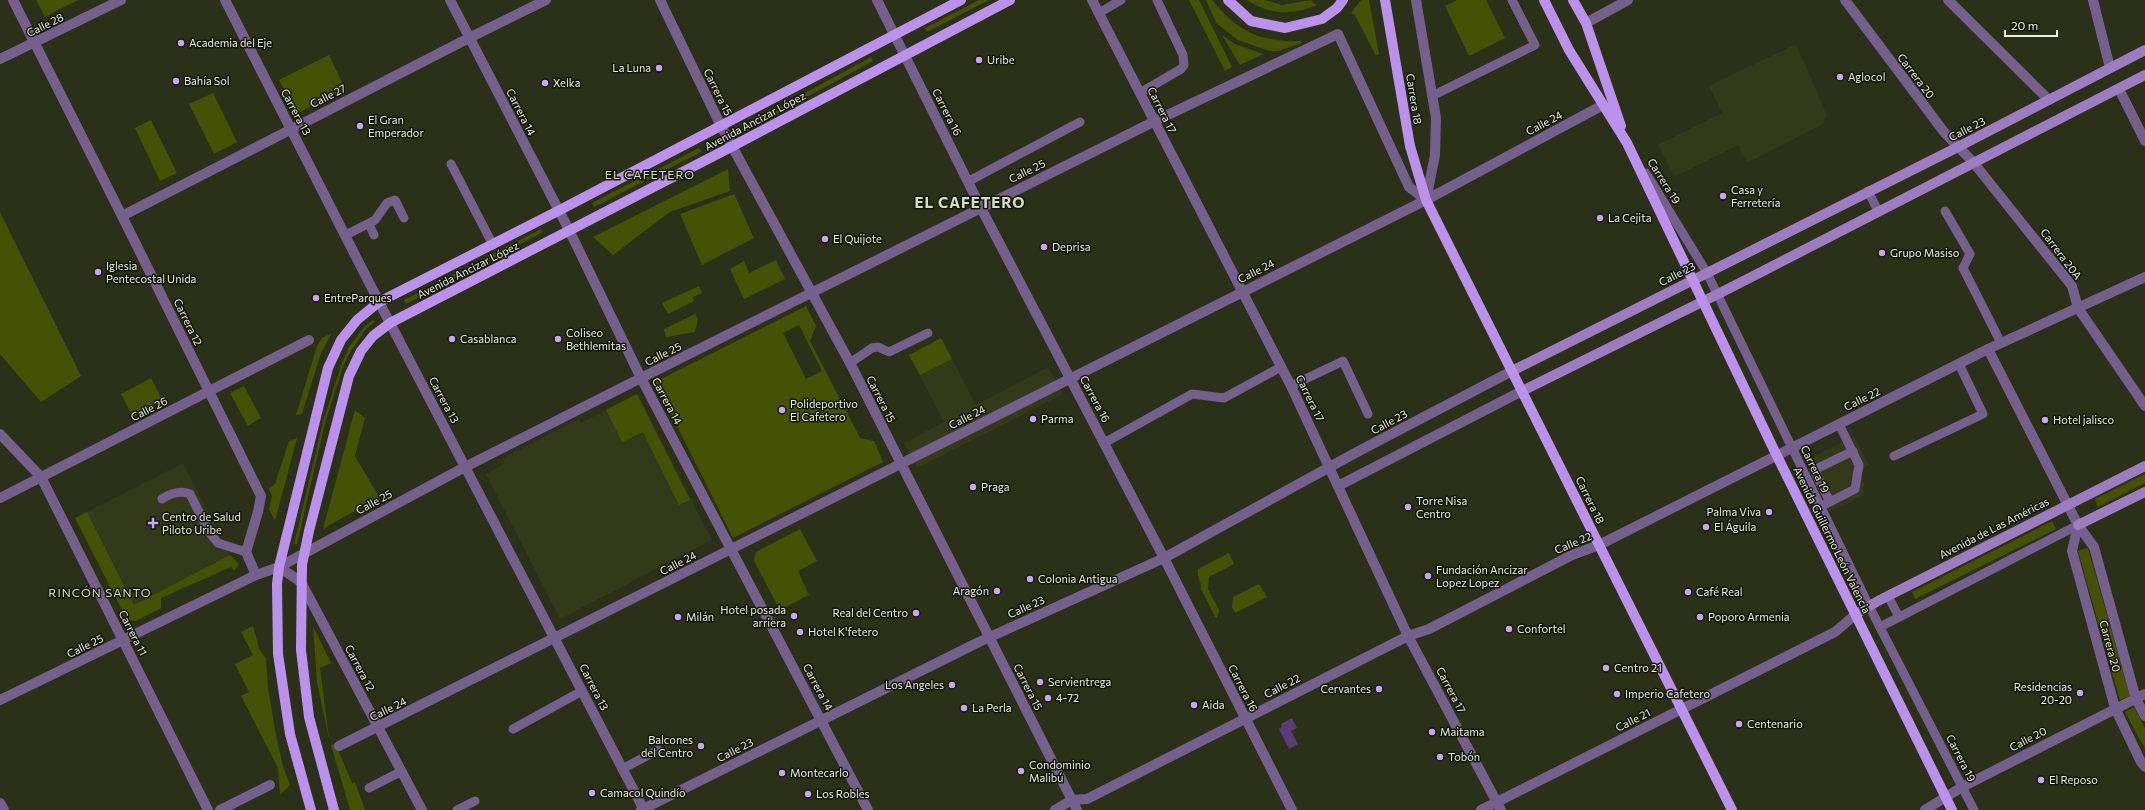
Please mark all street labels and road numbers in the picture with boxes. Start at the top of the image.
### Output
street label: Calle 28 [24,10,66,39]
street label: Carrera 20 [1895,51,1938,101]
street label: Carrera 15 [701,66,735,117]
street label: Carrera 18 [1404,73,1425,126]
street label: Calle 27 [308,81,348,110]
street label: Carrera 17 [1145,84,1180,135]
street label: Carrera 13 [279,86,314,137]
street label: Carrera 14 [504,86,539,138]
street label: Carrera 16 [930,86,965,138]
street label: Avenida Ancizar López [702,88,808,153]
street label: Calle 24 [1523,107,1565,138]
street label: Calle 23 [1946,114,1987,143]
street label: Calle 25 [1006,156,1047,185]
street label: Carrera 19 [1645,156,1684,206]
street label: Carrera 20A [2038,226,2085,282]
street label: Avenida Ancizar López [415,238,521,301]
street label: Calle 24 [1235,256,1277,285]
street label: Calle 23 [1656,259,1697,288]
street label: Carrera 12 [172,296,205,347]
street label: Calle 25 [642,339,683,368]
street label: Carrera 17 [1294,372,1327,423]
street label: Carrera 15 [864,373,899,424]
street label: Carrera 16 [1078,373,1113,425]
street label: Carrera 13 [427,374,462,425]
street label: Carrera 14 [650,375,685,427]
street label: Calle 22 [1841,384,1882,413]
street label: Calle 26 [128,394,170,423]
street label: Calle 24 [946,402,988,431]
street label: Calle 23 [1368,407,1409,436]
street label: Carrera 19 [1798,443,1833,495]
street label: Avenida Guillermo León Valencia [1791,464,1874,615]
street label: Carrera 18 [1573,474,1608,526]
street label: Calle 25 [353,487,394,517]
street label: Avenida de Las Américas [1937,494,2051,561]
street label: Calle 22 [1552,529,1593,556]
street label: Calle 24 [657,548,699,577]
street label: Calle 23 [1005,593,1046,620]
street label: Carrera 11 [116,608,150,658]
street label: Carrera 20 [2097,619,2124,673]
street label: Calle 25 [64,631,105,660]
street label: Carrera 12 [343,642,378,693]
street label: Carrera 13 [577,661,612,712]
street label: Carrera 14 [801,661,836,713]
street label: Carrera 15 [1011,661,1046,712]
street label: Carrera 16 [1226,662,1261,714]
street label: Carrera 17 [1434,664,1469,715]
street label: Calle 22 [1261,671,1302,700]
street label: Calle 24 [367,694,409,723]
street label: Calle 21 [1613,705,1652,734]
street label: Calle 20 [2007,724,2049,753]
street label: Carrera 19 [1944,732,1979,784]
street label: Calle 23 [714,735,755,764]

